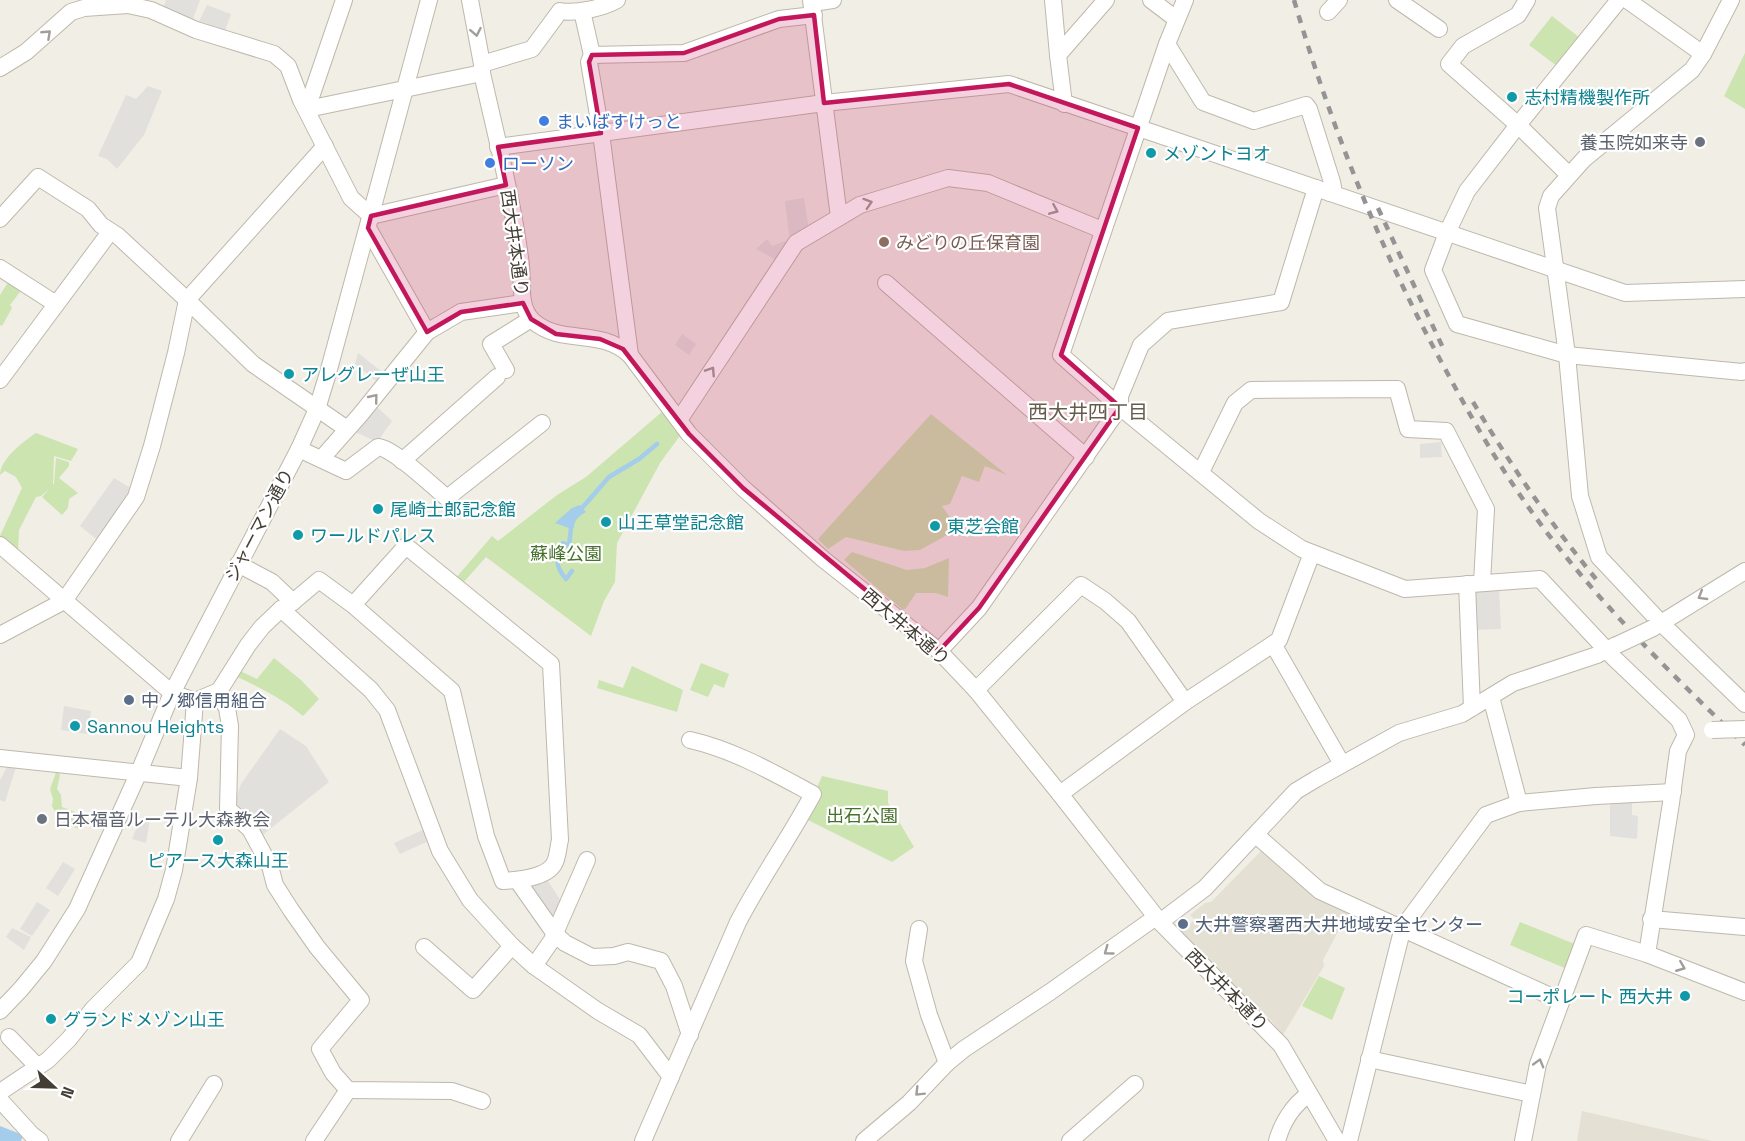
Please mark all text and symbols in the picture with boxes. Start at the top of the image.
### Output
one-way arrow [470,27,482,37]
one-way arrow [40,30,51,41]
place label: 志村精機製作所 [1524,86,1650,109]
marker: 志村精機製作所 [1505,90,1519,104]
place label: まいばすけっと [556,110,682,133]
marker: まいばすけっと [537,114,551,128]
place label: 養玉院如来寺 [1580,131,1688,154]
marker: 養玉院如来寺 [1693,135,1707,149]
place label: メゾントヨオ [1163,142,1271,165]
marker: メゾントヨオ [1144,146,1158,160]
place label: ローソン [502,152,574,175]
marker: ローソン [483,156,497,170]
street label: 西大井本通り [496,188,534,298]
one-way arrow [862,198,873,210]
one-way arrow [1047,203,1058,215]
place label: みどりの丘保育園 [896,231,1040,254]
marker: みどりの丘保育園 [877,235,891,249]
place label: アレグレーぜ山王 [301,363,445,386]
marker: アレグレーぜ山王 [282,367,296,381]
one-way arrow [703,367,714,378]
one-way arrow [366,394,377,405]
district label: 西大井四丁目 [1028,399,1148,425]
street label: ジャーマン通り [219,464,299,586]
place label: 尾崎士郎記念館 [390,498,516,521]
marker: 尾崎士郎記念館 [371,502,385,516]
place label: 山王草堂記念館 [618,511,744,534]
marker: 山王草堂記念館 [599,515,613,529]
place label: 東芝会館 [947,515,1019,538]
marker: 東芝会館 [928,519,942,533]
place label: ワールドパレス [310,524,436,547]
marker: ワールドパレス [291,528,305,542]
park label: 蘇峰公園 [530,542,602,565]
street label: 西大井本通り [857,583,955,671]
one-way arrow [1698,589,1708,601]
place label: 中ノ郷信用組合 [141,689,267,712]
marker: 中ノ郷信用組合 [122,693,136,707]
place label: Sannou Heights [87,715,224,738]
marker: Sannou Heights [68,719,82,733]
park label: 出石公園 [826,804,898,827]
place label: 日本福音ルーテル大森教会 [54,808,270,831]
marker: 日本福音ルーテル大森教会 [35,812,49,826]
marker: ピアース大森山王 [211,833,225,847]
place label: ピアース大森山王 [147,849,289,872]
place label: 大井警察署西大井地域安全センター [1195,913,1483,936]
marker: 大井警察署西大井地域安全センター [1176,917,1190,931]
one-way arrow [1104,944,1115,955]
street label: 西大井本通り [1181,944,1273,1036]
one-way arrow [1675,960,1686,972]
place label: コーポレート 西大井 [1506,985,1673,1008]
marker: コーポレート 西大井 [1678,989,1692,1003]
place label: グランドメゾン山王 [63,1008,225,1031]
marker: グランドメゾン山王 [44,1012,58,1026]
north arrow [24,1057,84,1117]
one-way arrow [1532,1058,1544,1069]
text: N [56,1084,79,1101]
one-way arrow [916,1085,927,1096]

